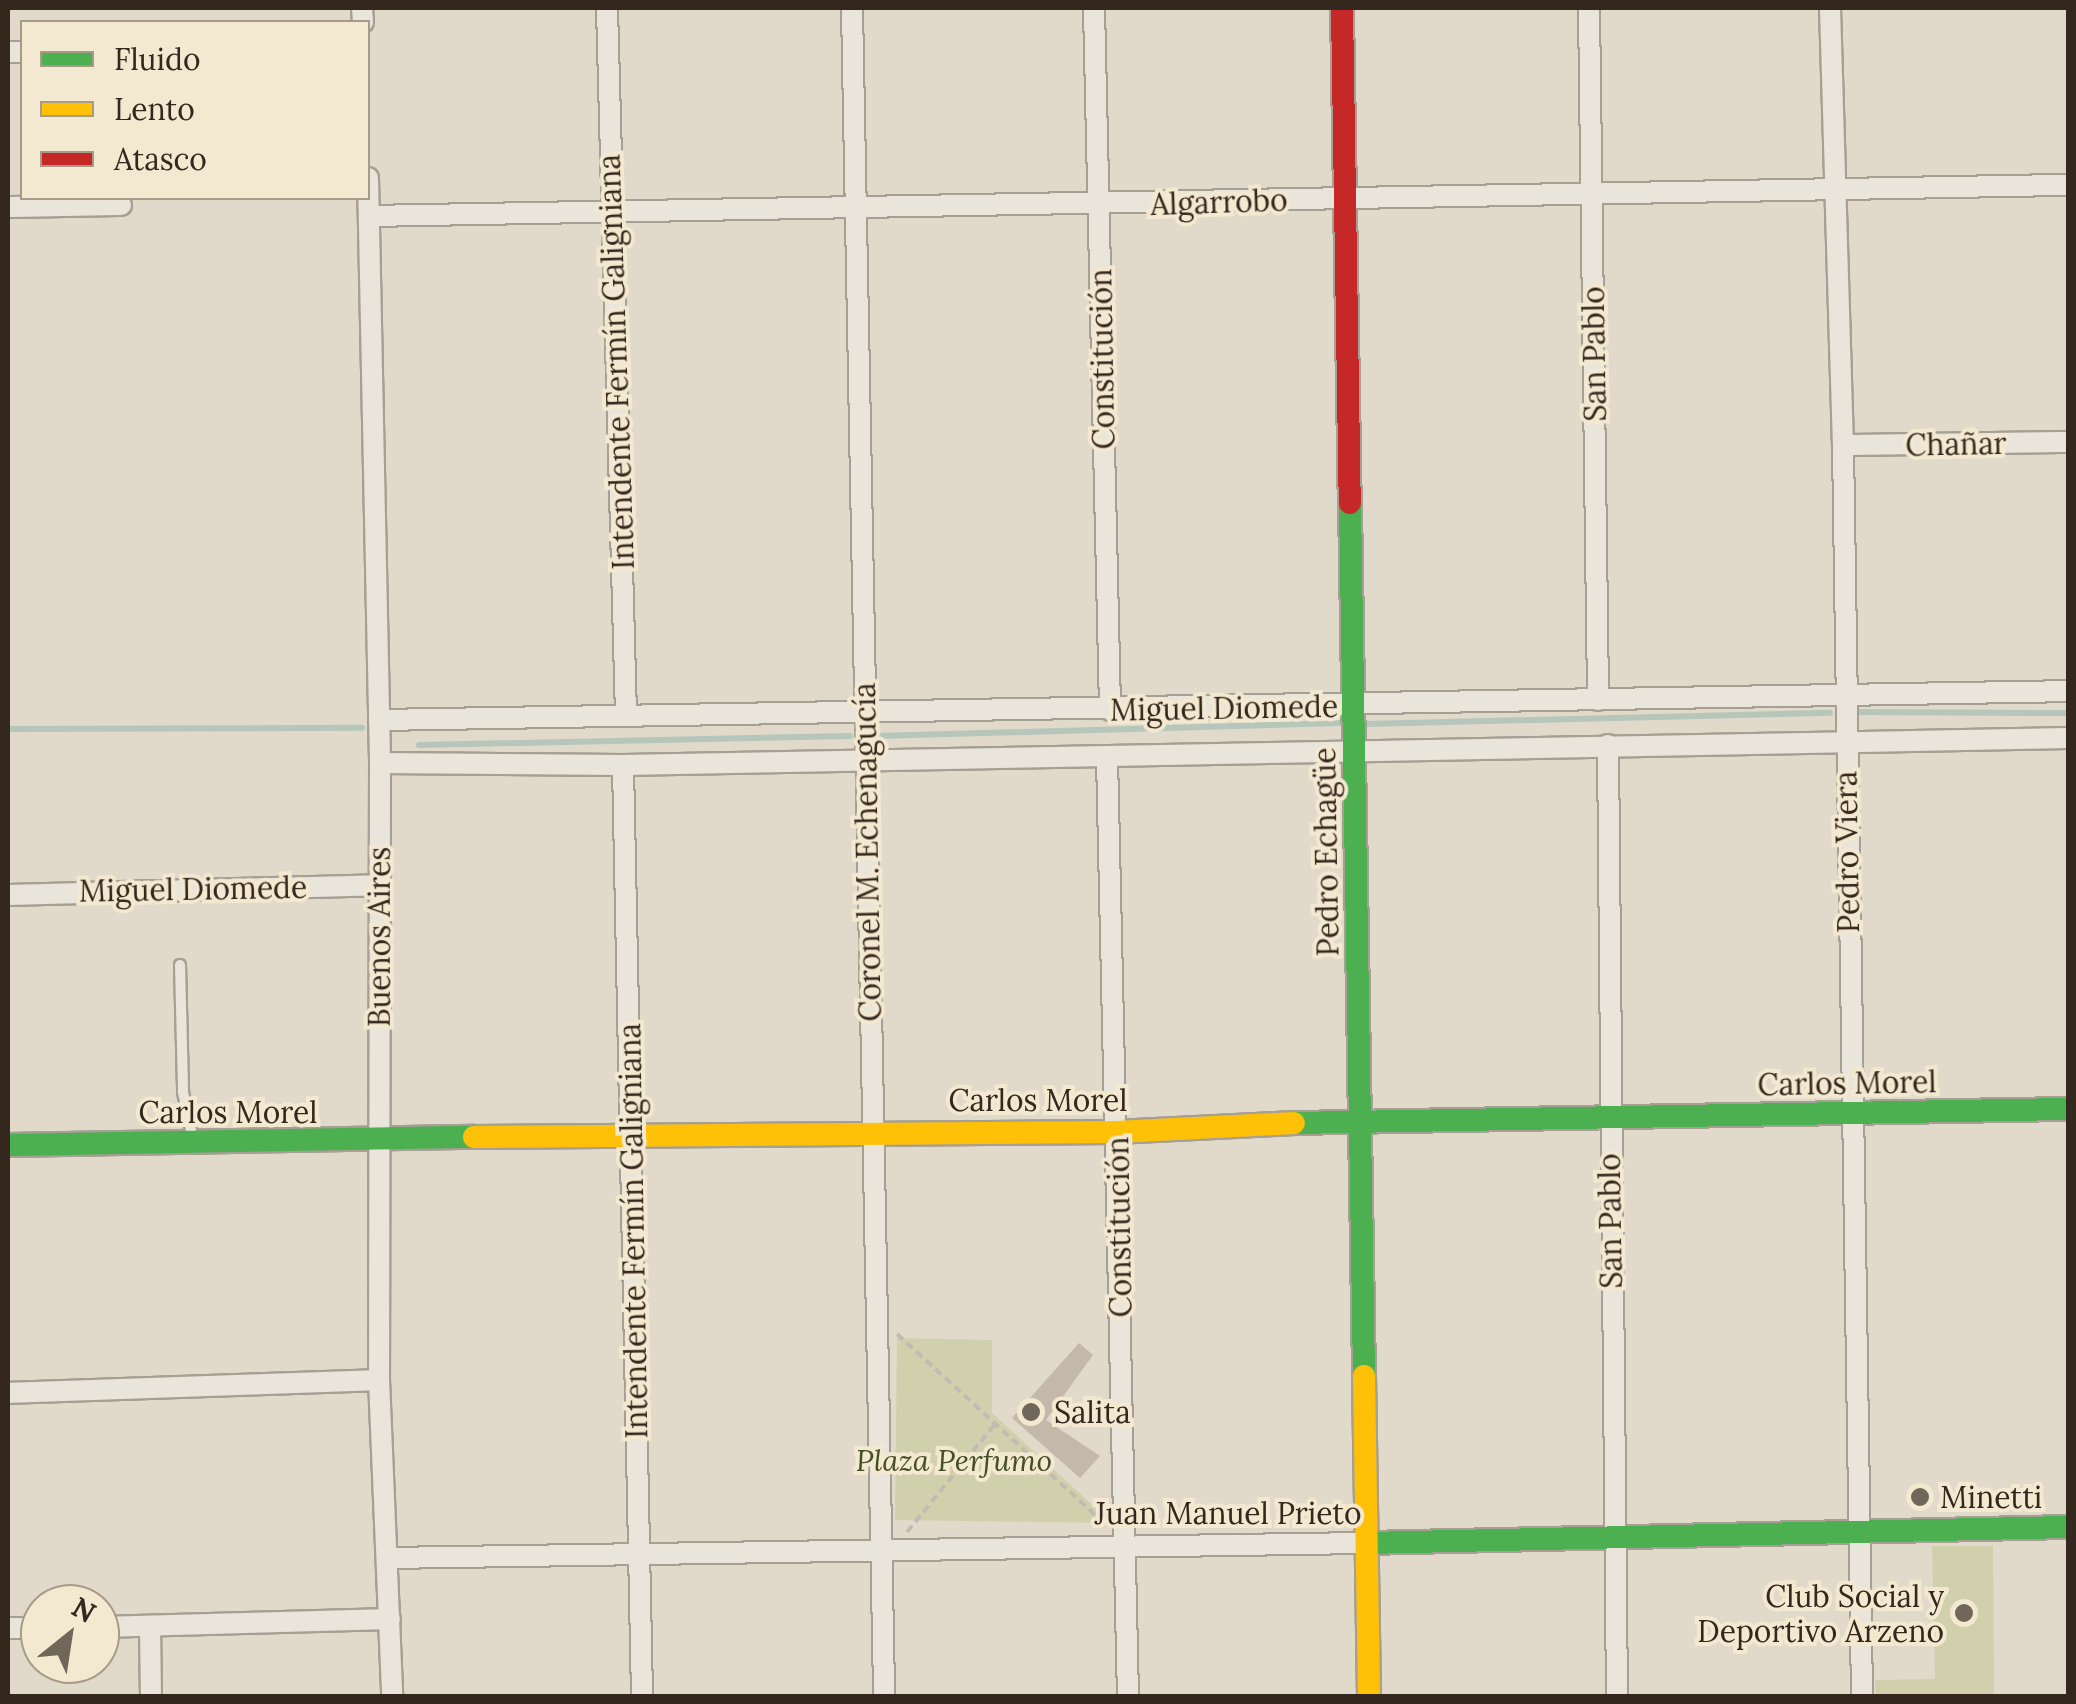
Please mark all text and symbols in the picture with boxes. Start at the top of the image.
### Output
legend [20,20,370,200]
text: Fluido [114,40,200,78]
text: Lento [114,90,195,128]
text: Atasco [114,140,207,178]
street label: Intendente Fermín Galigniana [591,154,641,570]
street label: Algarrobo [1150,182,1288,222]
street label: Constitución [1082,268,1122,450]
street label: San Pablo [1575,286,1613,422]
street label: Chañar [1905,425,2007,463]
street label: Coronel M. Echenagucía [846,682,888,1022]
street label: Miguel Diomede [1110,688,1338,728]
street label: Pedro Echagüe [1306,747,1346,957]
street label: Pedro Viera [1828,771,1866,933]
street label: Buenos Aires [361,847,397,1027]
street label: Miguel Diomede [79,869,307,909]
street label: Intendente Fermín Galigniana [611,1023,655,1439]
street label: Carlos Morel [1757,1063,1937,1103]
street label: Carlos Morel [949,1082,1127,1118]
street label: Carlos Morel [139,1094,317,1130]
street label: Constitución [1099,1136,1139,1318]
street label: San Pablo [1591,1153,1629,1289]
place label: Salita [1054,1394,1131,1430]
marker: Salita [1018,1399,1044,1425]
park label: Plaza Perfumo [856,1442,1052,1478]
place label: Minetti [1940,1479,2042,1515]
marker: Minetti [1909,1486,1931,1508]
street label: Juan Manuel Prieto [1095,1495,1361,1531]
place label: Club Social y Deportivo Arzeno [1697,1578,1944,1648]
north arrow [20,1584,120,1684]
text: N [66,1589,102,1631]
marker: Club Social y Deportivo Arzeno [1953,1602,1975,1624]

